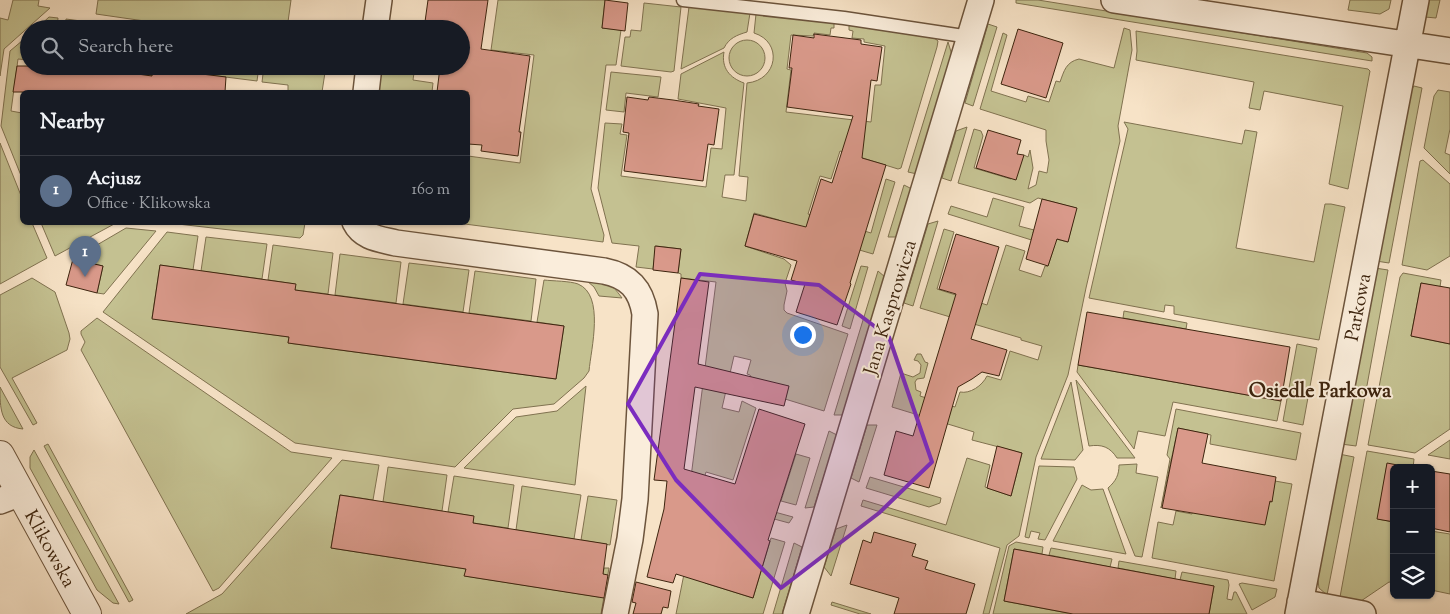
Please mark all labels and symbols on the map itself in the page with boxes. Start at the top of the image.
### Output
pin: 1 [69,236,101,277]
street label: Jana Kasprowicza [858,237,925,380]
street label: Parkowa [1340,271,1379,344]
your location [790,322,816,348]
district label: Osiedle Parkowa [1249,378,1392,407]
street label: Klikowska [16,505,81,593]

